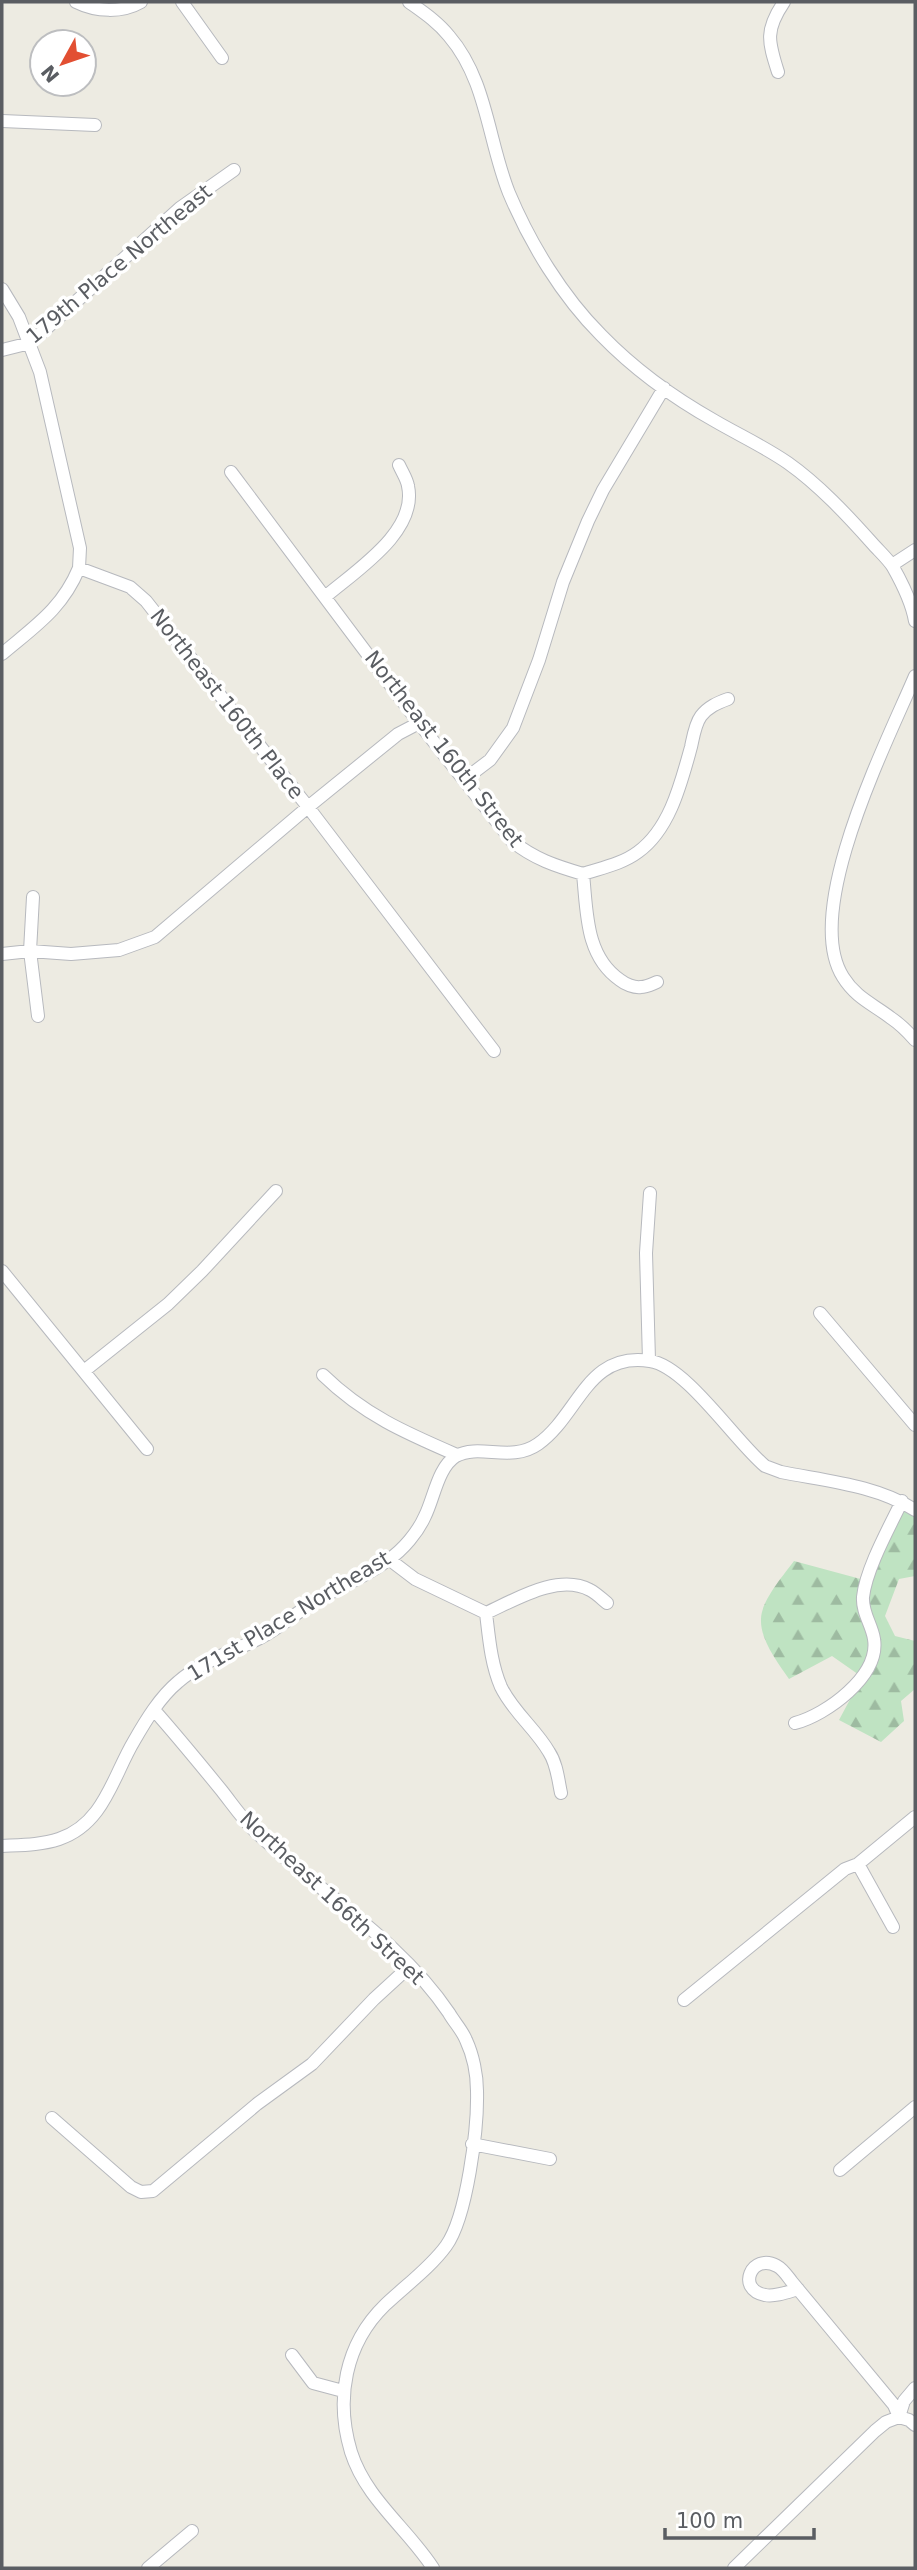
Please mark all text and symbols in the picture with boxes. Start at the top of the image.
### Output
north arrow [28,28,98,98]
text: N [36,61,64,87]
street label: 179th Place Northeast [21,179,217,349]
street label: Northeast 160th Place [145,604,309,804]
street label: Northeast 160th Street [360,646,528,852]
street label: 171st Place Northeast [183,1546,395,1686]
street label: Northeast 166th Street [235,1807,429,1989]
scale bar [665,2496,814,2540]
text: 100 m [676,2509,743,2533]

